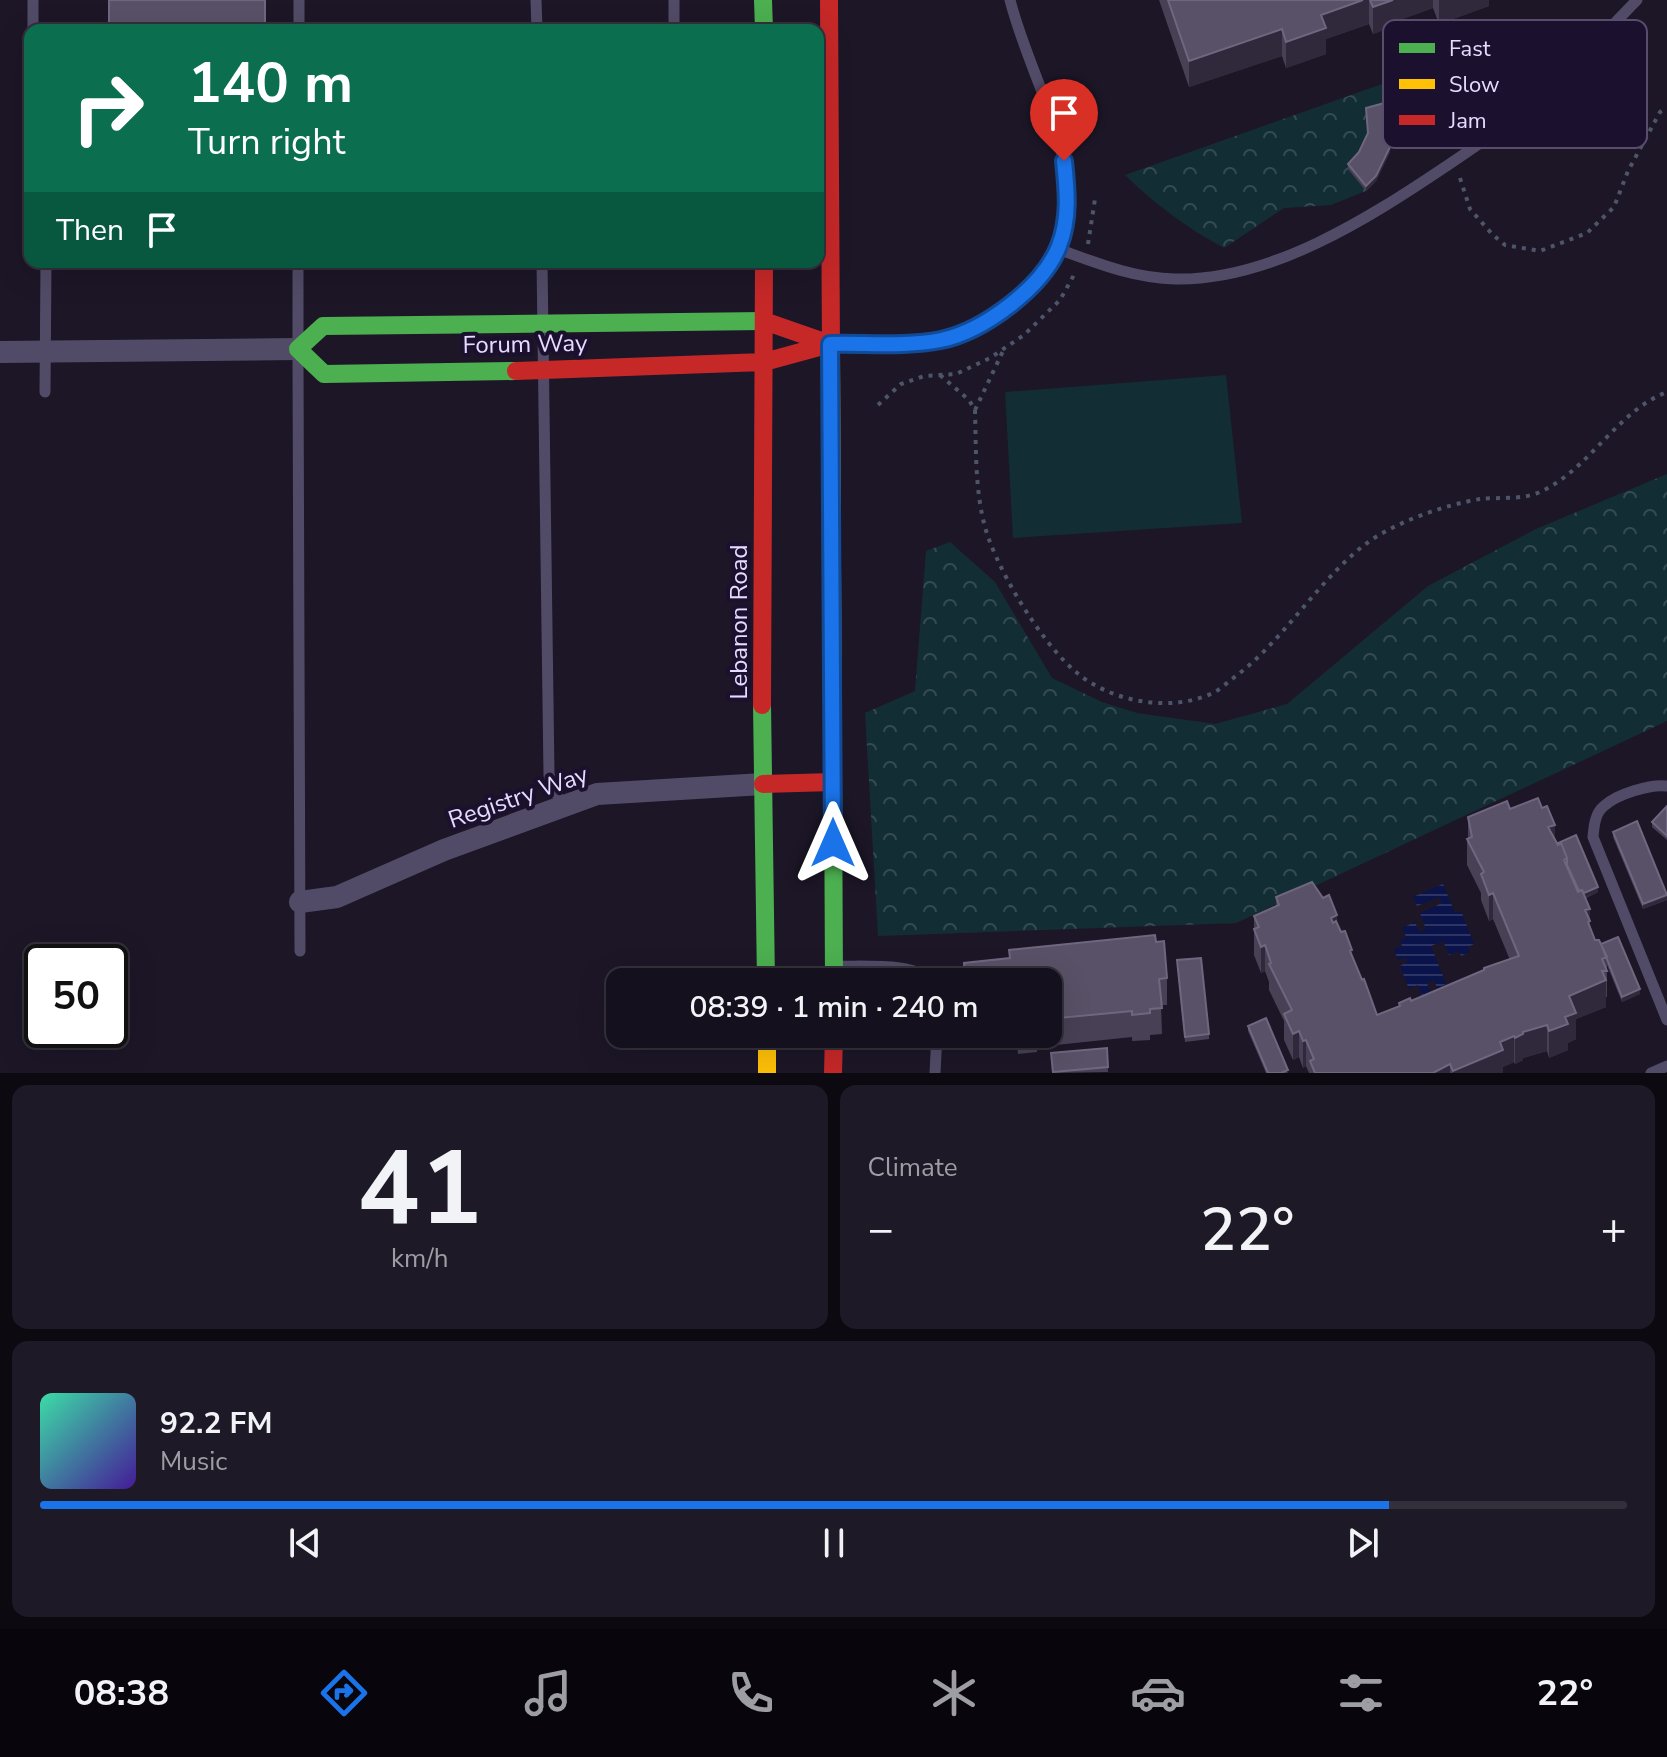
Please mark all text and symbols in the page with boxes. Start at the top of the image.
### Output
legend [1383,20,1647,148]
text: Fast [1449,34,1491,64]
text: 140 m [188,45,353,122]
icon: right [56,56,160,160]
text: Slow [1449,70,1500,100]
pin [1030,79,1098,161]
icon: arrive [1042,91,1086,135]
text: Jam [1448,106,1487,136]
text: Turn right [188,118,345,167]
icon: arrive [140,208,184,252]
text: Then [56,210,124,251]
street label: Forum Way [462,327,588,361]
street label: Lebanon Road [723,544,755,700]
street label: Registry Way [444,758,593,836]
position arrow [791,801,875,885]
speed limit sign: 50 [24,944,128,1048]
text: 08:39 · 1 min · 240 m [689,987,979,1028]
text: 41 [357,1118,482,1260]
text: Climate [868,1150,958,1185]
text: 22° [1200,1189,1295,1271]
text: − [868,1200,894,1260]
text: + [1601,1200,1627,1260]
text: km/h [391,1241,448,1276]
text: 92.2 FM [160,1403,272,1444]
text: Music [160,1444,227,1479]
icon: previous [283,1521,327,1565]
icon: pause [812,1521,856,1565]
icon: next [1341,1521,1385,1565]
icon: directions [316,1665,372,1721]
icon: music [520,1665,576,1721]
icon: phone [723,1665,779,1721]
icon: climate [926,1665,982,1721]
icon: car [1130,1665,1186,1721]
icon: filters [1333,1665,1389,1721]
text: 08:38 [74,1669,169,1718]
text: 22° [1536,1669,1593,1718]

